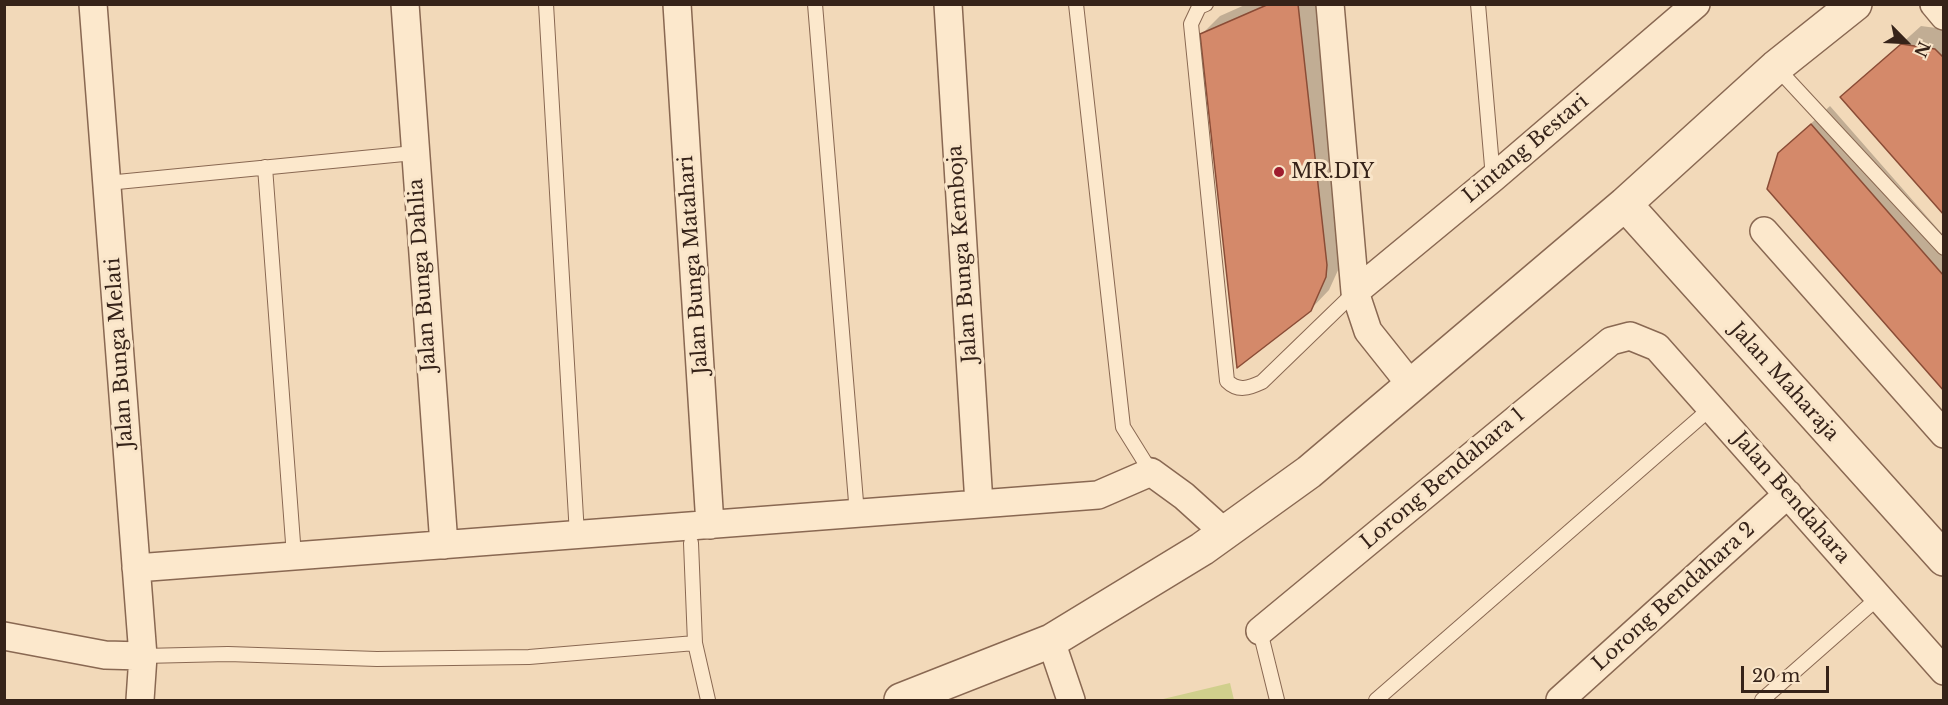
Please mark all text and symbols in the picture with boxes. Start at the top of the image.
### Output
north arrow [1876,12,1936,72]
text: N [1910,38,1935,60]
street label: Lintang Bestari [1458,90,1594,208]
street label: Jalan Bunga Kemboja [943,144,983,364]
street label: Jalan Bunga Matahari [674,155,714,375]
place label: MR.DIY [1291,160,1374,184]
marker: MR.DIY [1272,165,1286,179]
street label: Jalan Bunga Dahlia [404,178,442,372]
street label: Jalan Bunga Melati [101,257,139,449]
street label: Jalan Maharaja [1725,318,1843,446]
street label: Lorong Bendahara 1 [1356,403,1530,555]
street label: Jalan Bendahara [1727,427,1855,569]
street label: Lorong Bendahara 2 [1588,518,1760,676]
scale bar [1744,654,1832,692]
text: 20 m [1752,665,1800,687]

